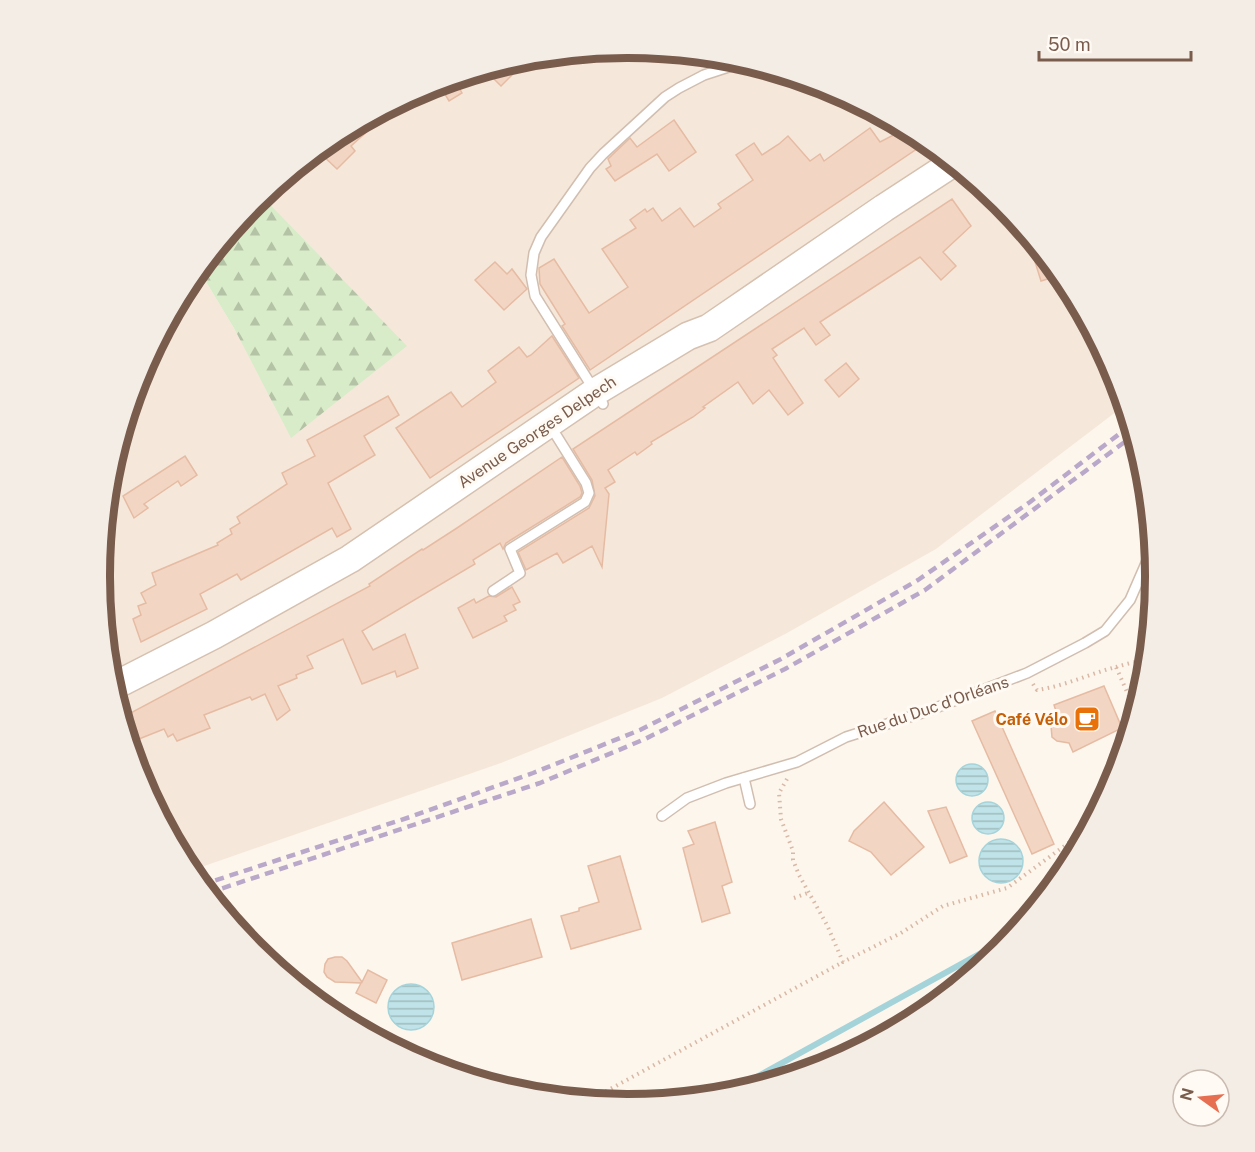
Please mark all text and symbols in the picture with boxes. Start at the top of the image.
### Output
scale bar [1039,24,1190,62]
text: 50 m [1048,34,1091,55]
street label: Avenue Georges Delpech [454,372,620,492]
street label: Rue du Duc d'Orléans [855,672,1011,742]
cafe icon: Café Vélo [1072,704,1102,734]
place label: Café Vélo [995,710,1068,729]
north arrow [1171,1068,1231,1128]
text: N [1176,1086,1198,1103]

